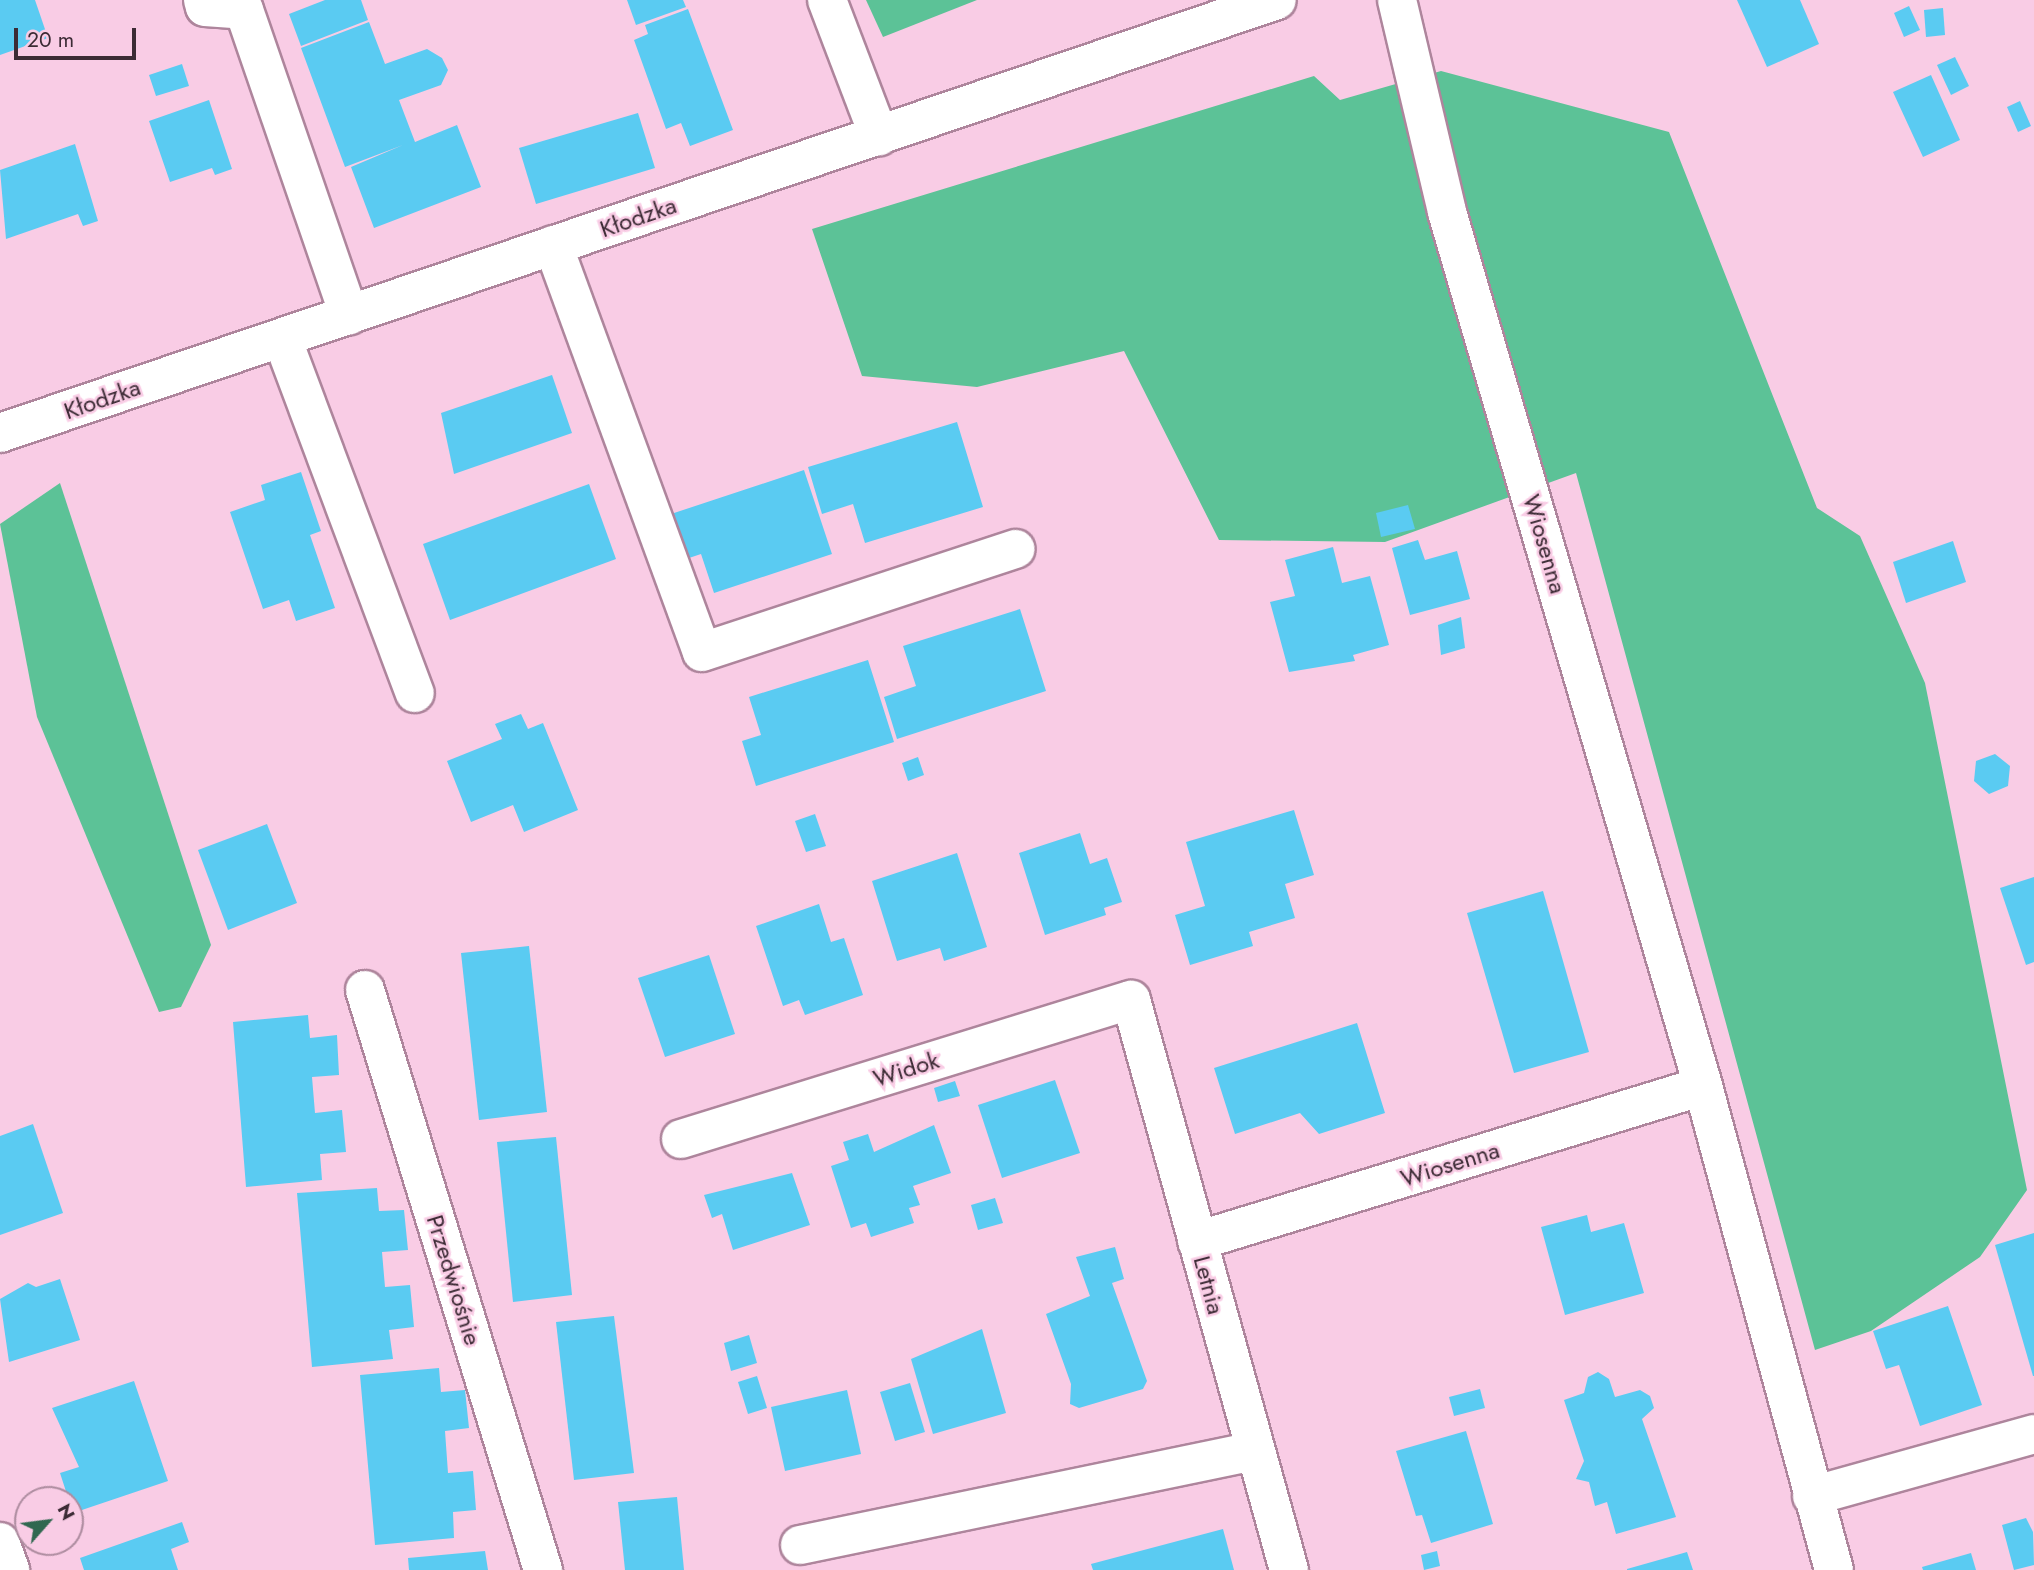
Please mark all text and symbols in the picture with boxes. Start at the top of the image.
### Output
scale bar [18,14,140,58]
text: 20 m [27,25,74,55]
street label: Kłodzka [596,191,680,243]
street label: Kłodzka [60,373,144,425]
street label: Wiosenna [1517,491,1573,597]
street label: Widok [870,1045,942,1093]
street label: Wiosenna [1397,1135,1503,1193]
street label: Przedwiośnie [421,1211,487,1349]
street label: Letnia [1187,1253,1231,1317]
north arrow [14,1486,84,1556]
text: N [51,1499,82,1525]

